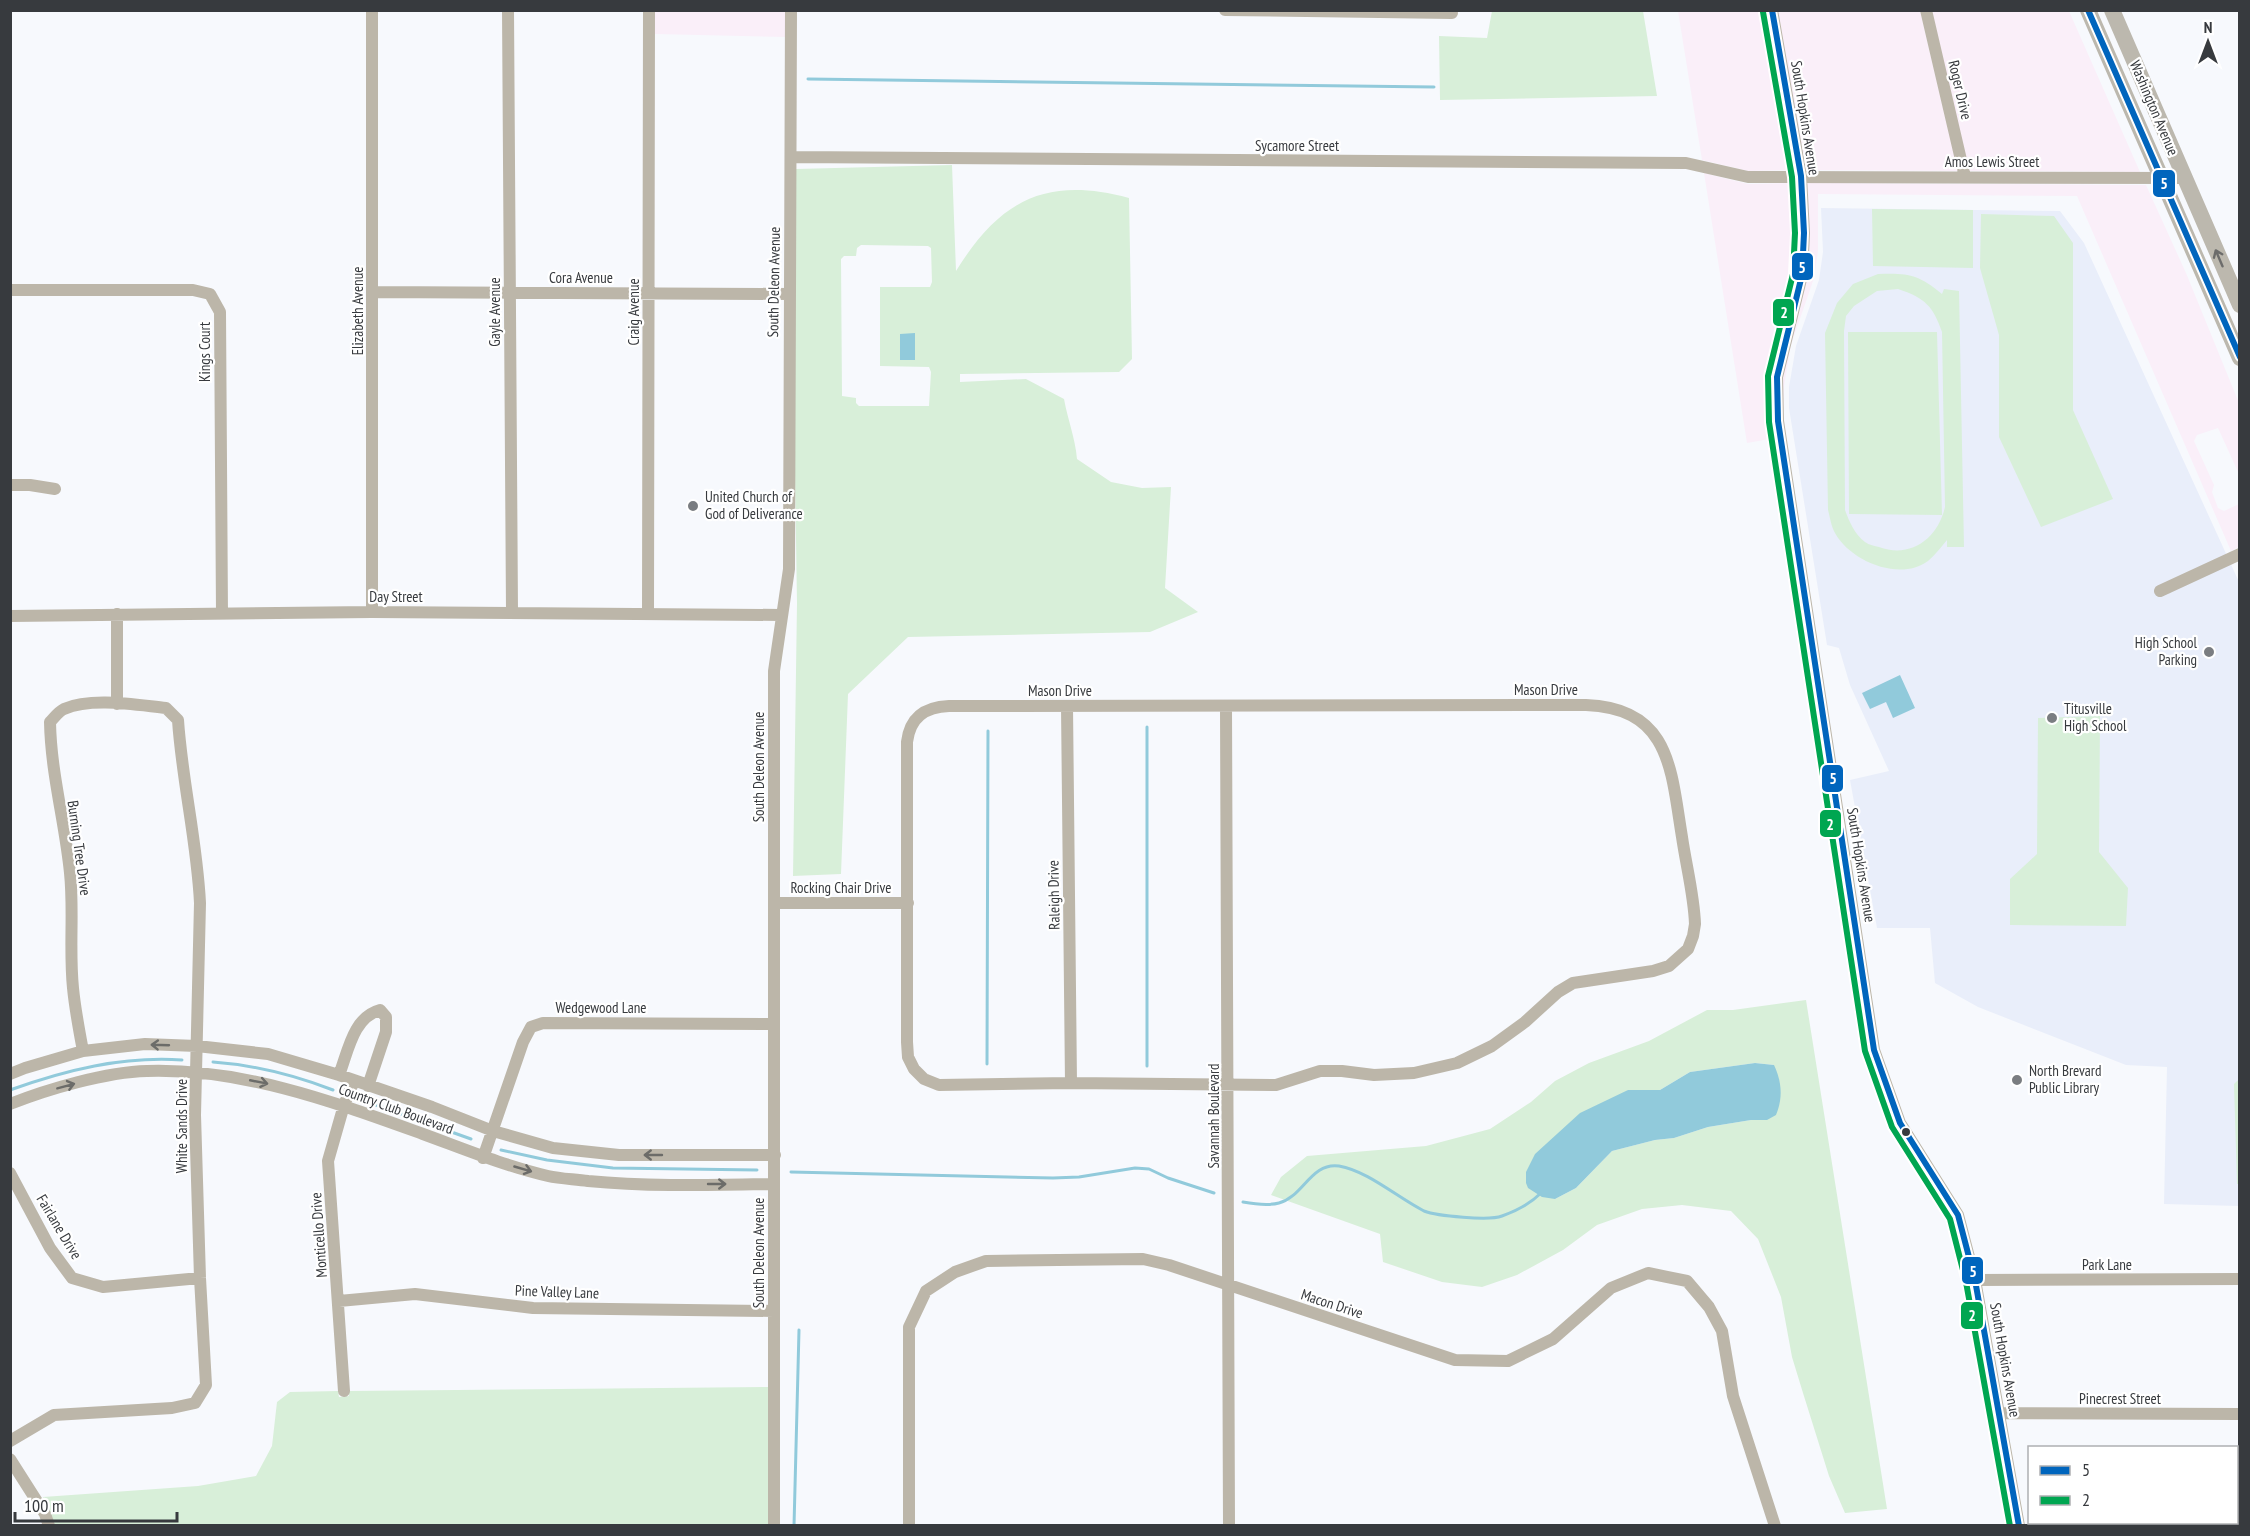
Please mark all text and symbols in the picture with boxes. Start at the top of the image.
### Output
north arrow [2178,12,2238,72]
text: N [2204,17,2212,37]
street label: Washington Avenue [2126,57,2183,158]
street label: Roger Drive [1944,58,1977,121]
street label: South Hopkins Avenue [1787,59,1824,177]
street label: Sycamore Street [1255,136,1339,155]
street label: Amos Lewis Street [1945,152,2039,171]
line badge: 5 [2152,169,2176,198]
text: 5 [2160,173,2168,193]
street label: South Deleon Avenue [763,226,784,338]
one-way arrow [2213,249,2224,268]
line badge: 5 [1791,252,1814,281]
text: 5 [1798,257,1806,277]
street label: Elizabeth Avenue [348,267,367,355]
street label: Cora Avenue [549,268,613,287]
street label: Gayle Avenue [485,277,504,347]
street label: Craig Avenue [624,278,643,346]
line badge: 2 [1772,298,1795,327]
text: 2 [1780,302,1788,322]
street label: Kings Court [195,322,214,382]
place label: United Church of God of Deliverance [705,487,803,523]
marker: United Church of God of Deliverance [686,499,700,513]
street label: Day Street [369,587,423,606]
place label: High School Parking [2135,633,2198,669]
marker: High School Parking [2202,645,2216,659]
street label: Mason Drive [1514,680,1578,699]
street label: Mason Drive [1028,681,1092,700]
place label: Titusville High School [2064,699,2127,735]
marker: Titusville High School [2045,711,2059,725]
street label: South Deleon Avenue [749,712,768,822]
line badge: 5 [1821,764,1844,793]
text: 5 [1829,768,1837,788]
street label: Burning Tree Drive [63,799,96,897]
street label: South Hopkins Avenue [1843,806,1880,924]
line badge: 2 [1819,809,1842,838]
text: 2 [1826,814,1834,834]
street label: Raleigh Drive [1043,860,1064,930]
street label: Rocking Chair Drive [790,878,892,897]
street label: Wedgewood Lane [556,998,646,1017]
one-way arrow [150,1039,170,1050]
place label: North Brevard Public Library [2029,1061,2101,1097]
street label: Savannah Boulevard [1204,1063,1223,1169]
marker: North Brevard Public Library [2010,1073,2024,1087]
one-way arrow [248,1077,268,1088]
street label: White Sands Drive [172,1079,191,1173]
street label: Country Club Boulevard [336,1079,456,1138]
one-way arrow [56,1080,75,1091]
unlabelled marker [1900,1126,1912,1138]
one-way arrow [644,1149,664,1161]
one-way arrow [513,1164,532,1175]
one-way arrow [706,1178,726,1190]
street label: Fairlane Drive [33,1191,86,1263]
street label: Monticello Drive [306,1192,331,1278]
street label: South Deleon Avenue [749,1198,768,1308]
street label: Park Lane [2082,1255,2132,1274]
line badge: 5 [1961,1256,1984,1285]
text: 5 [1969,1261,1977,1281]
street label: Pine Valley Lane [515,1281,599,1302]
street label: Macon Drive [1299,1285,1366,1322]
line badge: 2 [1960,1301,1984,1330]
street label: South Hopkins Avenue [1986,1301,2025,1419]
text: 2 [1968,1305,1976,1325]
street label: Pinecrest Street [2079,1389,2161,1408]
legend [2028,1446,2238,1524]
text: 5 [2082,1458,2090,1481]
scale bar [15,1485,177,1523]
text: 2 [2082,1488,2090,1511]
text: 100 m [24,1494,64,1517]

